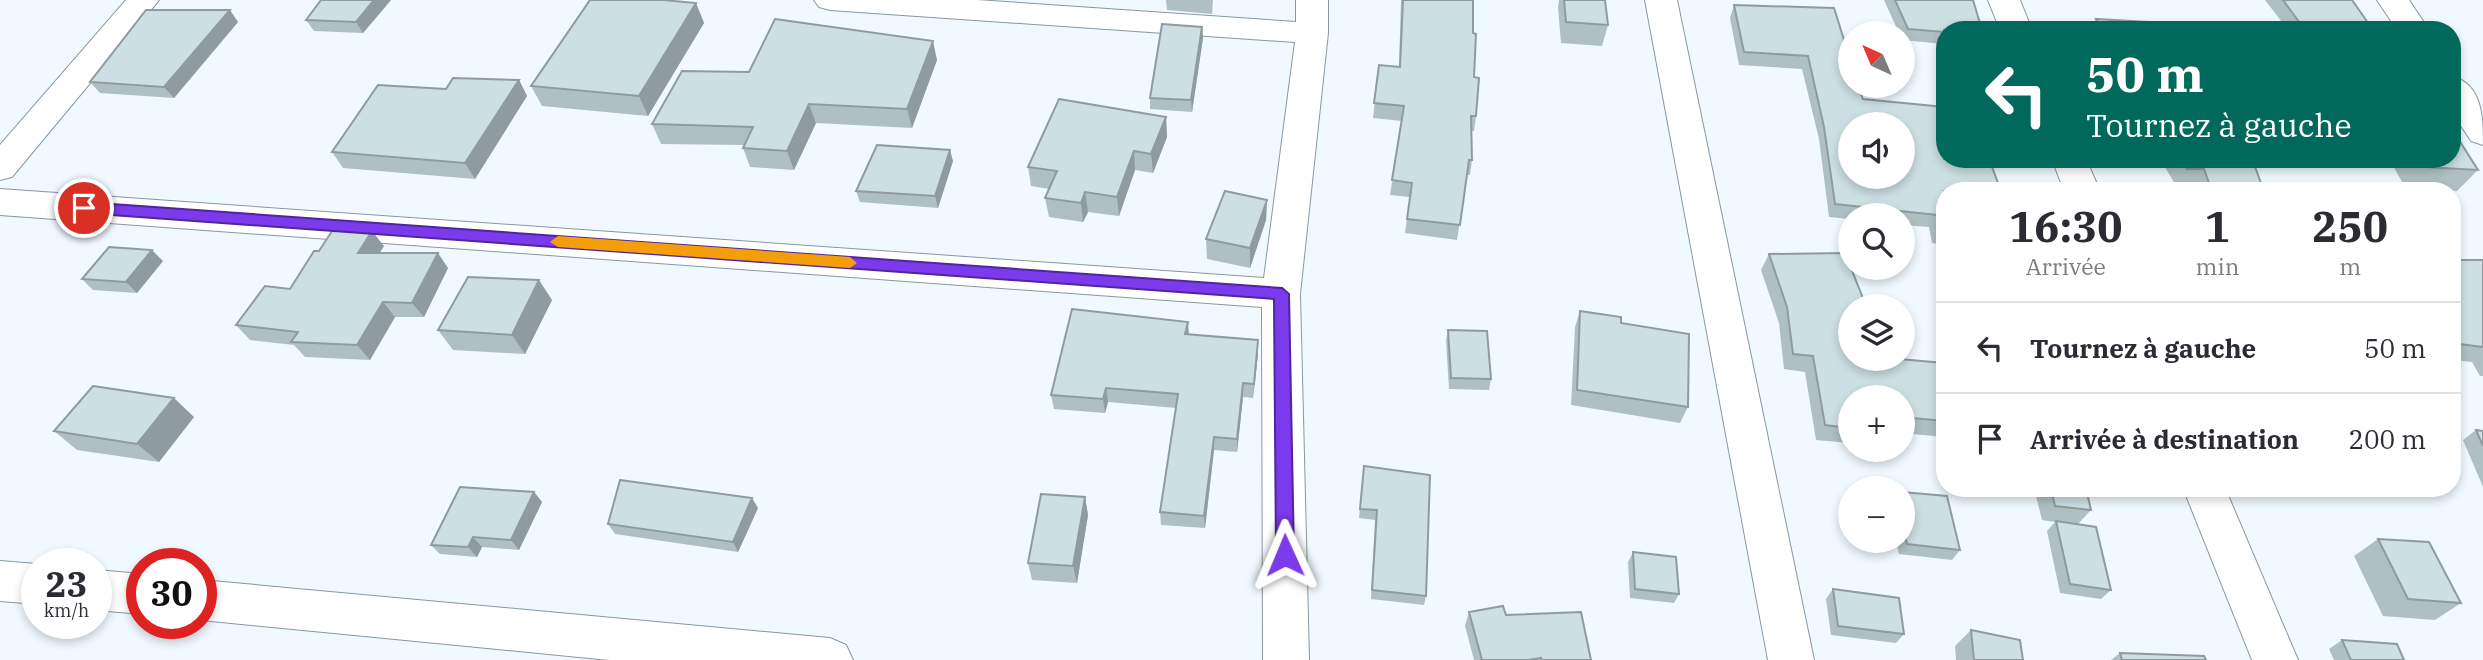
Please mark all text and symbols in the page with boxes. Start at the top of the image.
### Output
north arrow [1838,21,1914,98]
map controls [1838,21,1915,553]
text: 50 m [2086,42,2204,105]
icon: left [1971,49,2062,140]
text: Tournez à gauche [2086,104,2352,146]
button: sound [1838,112,1915,189]
pin [54,178,114,238]
icon: arrive [65,189,103,227]
text: 16:30 [2009,199,2123,254]
text: 1 [2205,199,2230,254]
text: 250 [2312,199,2388,254]
button: search [1838,203,1915,280]
text: Arrivée [2026,251,2106,281]
text: min [2196,251,2239,281]
text: m [2339,251,2361,281]
button: layers [1838,294,1915,371]
icon: left [1971,329,2009,367]
text: Tournez à gauche [2030,331,2256,365]
text: 50 m [2364,331,2426,365]
button: + [1838,385,1915,462]
icon: arrive [1971,420,2009,458]
text: Arrivée à destination [2030,422,2299,456]
text: 200 m [2348,422,2426,456]
button: − [1838,476,1915,553]
position arrow [1248,518,1322,592]
speed limit sign: 30 [126,548,217,639]
text: 23 [45,561,88,607]
text: km/h [44,599,89,622]

